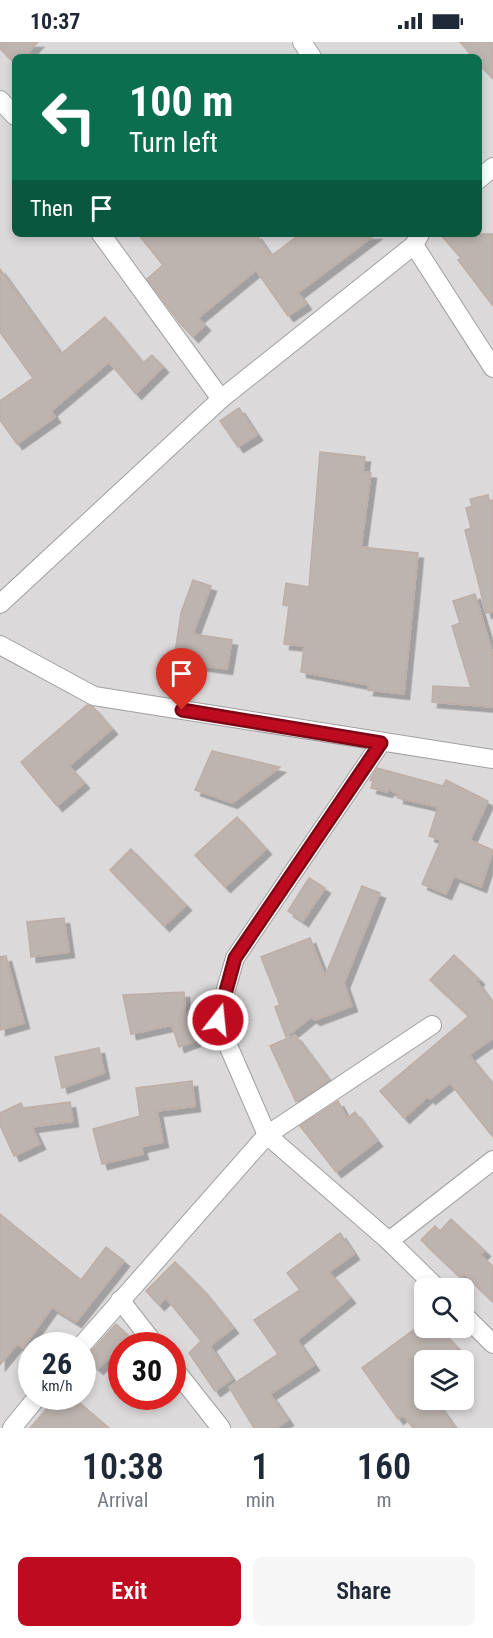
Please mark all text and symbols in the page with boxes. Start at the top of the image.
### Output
text: 10:37 [30,9,81,34]
text: 100 m [129,77,234,126]
icon: left [30,78,108,156]
text: Turn left [129,127,218,159]
icon: arrive [85,192,118,225]
text: Then [30,196,73,221]
pin [156,648,207,710]
icon: arrive [165,657,198,690]
position arrow [186,988,250,1052]
map controls [414,1278,474,1410]
button: search [414,1278,474,1338]
speed limit sign: 30 [108,1332,186,1410]
text: 26 [42,1346,72,1381]
button: layers [414,1350,474,1410]
text: km/h [42,1377,72,1395]
text: 10:38 [82,1446,164,1488]
text: 1 [251,1446,269,1488]
text: 160 [357,1446,411,1488]
text: Arrival [97,1488,148,1512]
text: min [246,1488,275,1512]
text: m [376,1488,392,1512]
button: Exit [18,1557,241,1626]
button: Share [253,1557,475,1626]

